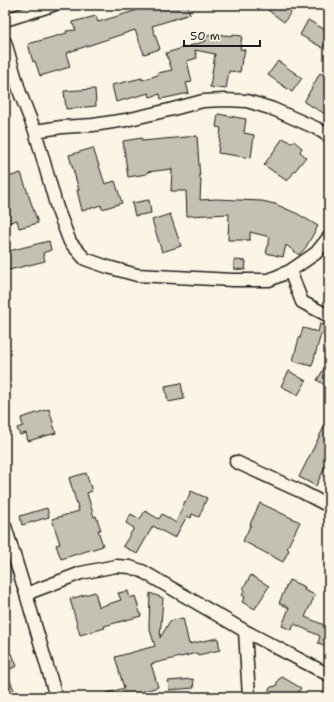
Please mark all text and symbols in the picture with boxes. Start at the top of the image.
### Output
scale bar [184,22,260,48]
text: 50 m [190,28,220,44]

